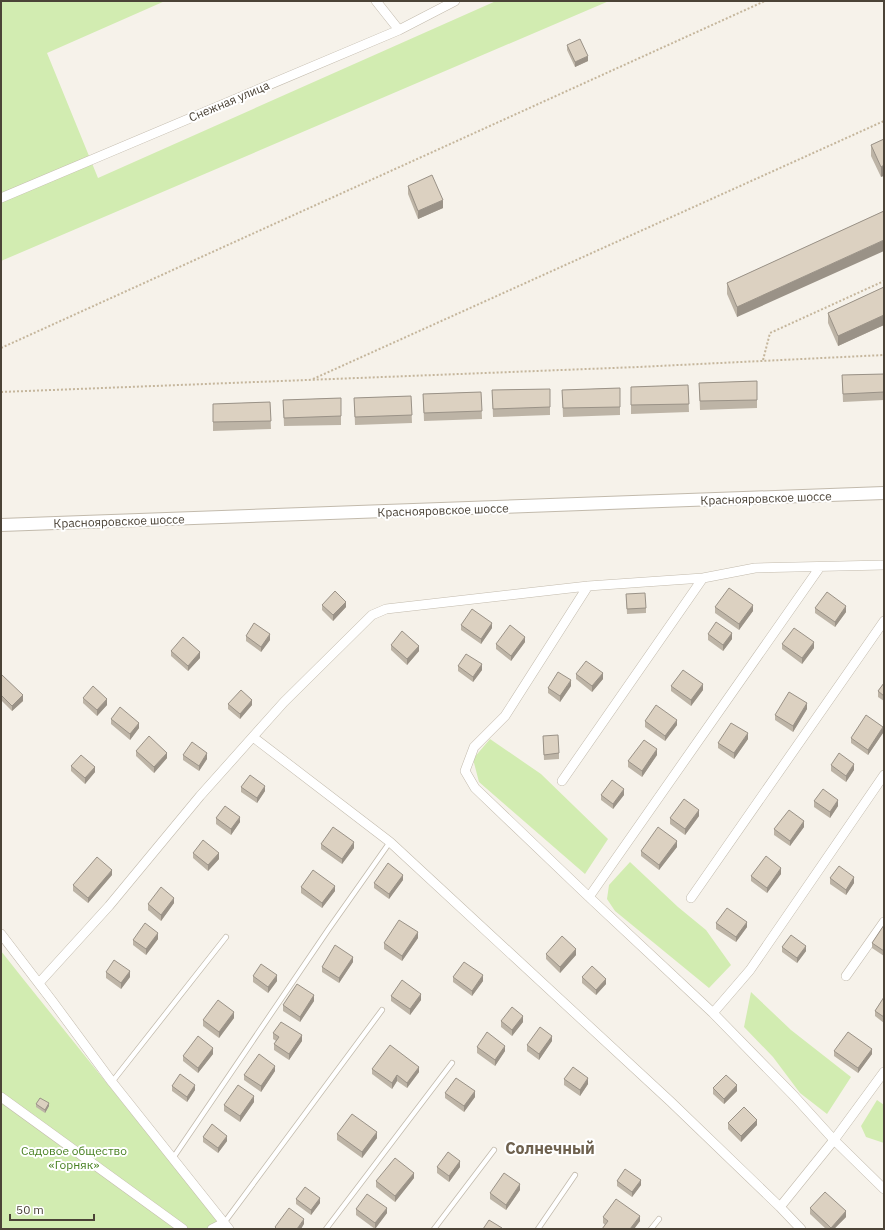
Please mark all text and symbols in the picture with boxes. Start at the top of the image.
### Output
street label: Снежная улица [186,77,272,125]
street label: Краснояровское шоссе [700,488,832,508]
street label: Краснояровское шоссе [377,500,509,520]
street label: Краснояровское шоссе [53,511,185,531]
district label: Солнечный [505,1138,595,1158]
park label: Садовое общество «Горняк» [21,1143,127,1172]
scale bar [10,1196,94,1222]
text: 50 m [16,1202,44,1217]

